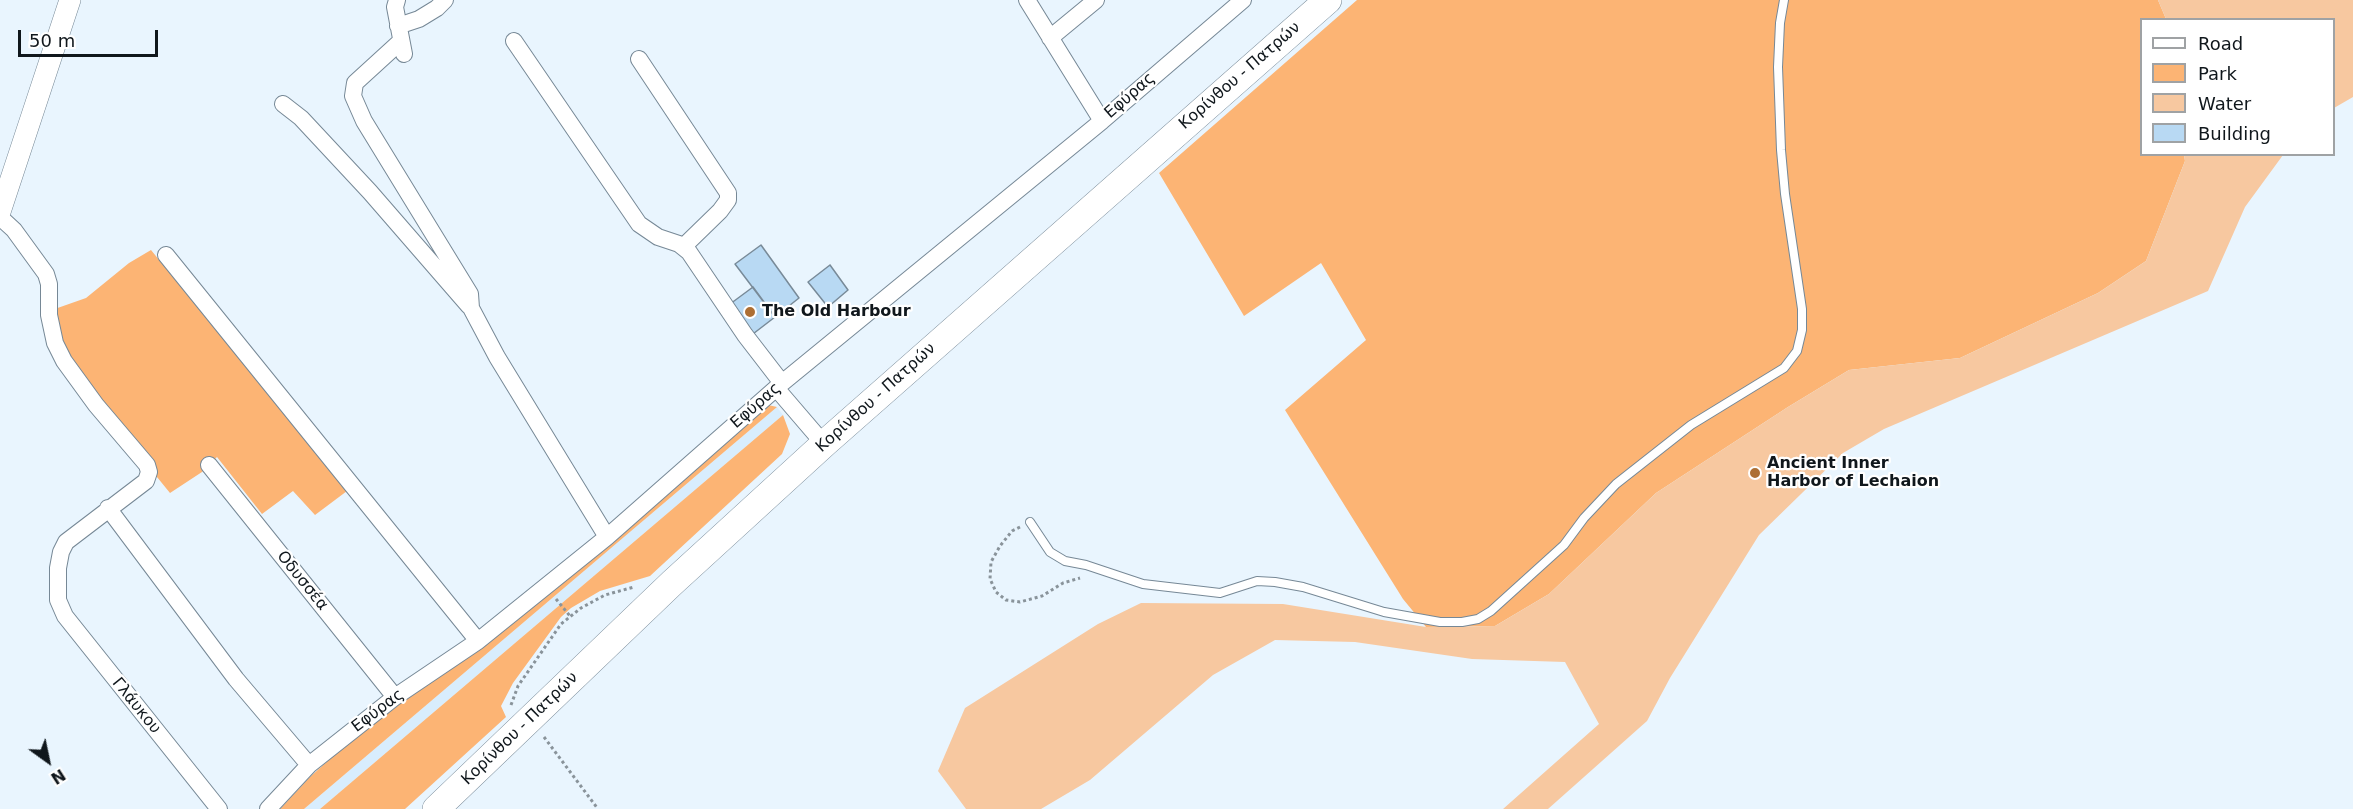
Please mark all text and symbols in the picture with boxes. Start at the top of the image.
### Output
scale bar [21,18,160,56]
street label: Κορίνθου - Πατρών [1175,18,1305,134]
legend [2140,18,2335,156]
text: 50 m [29,30,75,51]
text: Road [2198,33,2243,54]
text: Park [2198,63,2237,84]
street label: Εφύρας [1101,69,1159,123]
text: Water [2198,93,2251,114]
text: Building [2198,123,2271,144]
place label: The Old Harbour [762,302,911,322]
marker: The Old Harbour [743,305,757,319]
street label: Κορίνθου - Πατρών [812,339,940,457]
street label: Εφύρας [727,379,785,433]
place label: Ancient Inner Harbor of Lechaion [1767,454,1939,492]
marker: Ancient Inner Harbor of Lechaion [1748,466,1762,480]
street label: Οδυσσέα [272,547,332,615]
street label: Κορίνθου - Πατρών [458,669,582,789]
street label: Γλάυκου [108,674,164,738]
street label: Εφύρας [348,685,408,737]
north arrow [18,731,78,791]
text: N [47,765,69,788]

